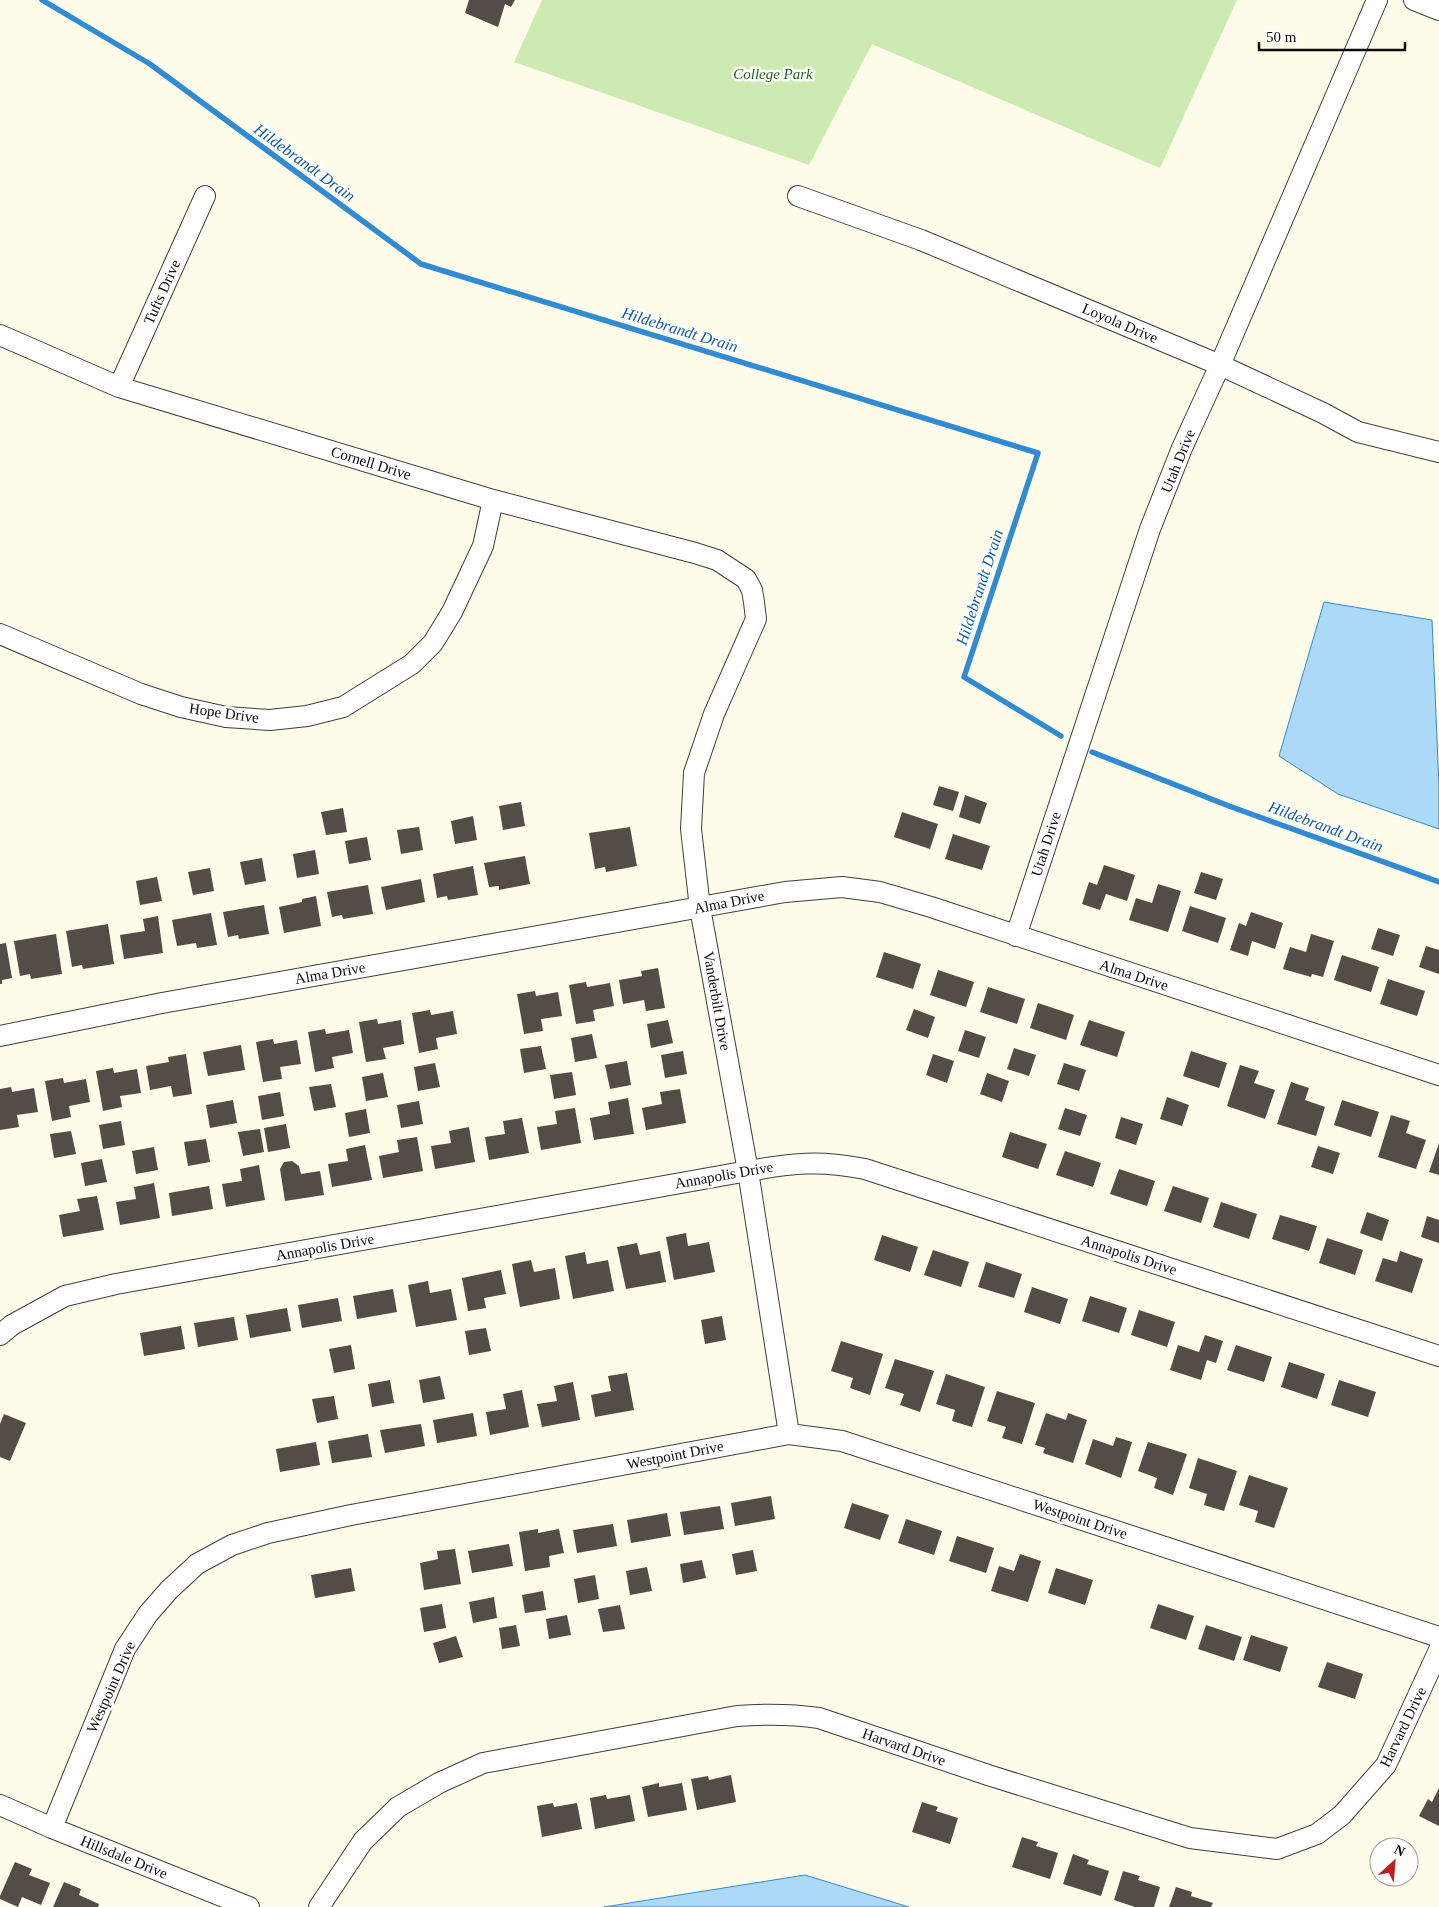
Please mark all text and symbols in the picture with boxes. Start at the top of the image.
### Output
scale bar [1259,20,1405,52]
text: 50 m [1266,29,1297,45]
park label: College Park [733,66,813,82]
water label: Hildebrandt Drain [250,120,358,205]
street label: Tufts Drive [141,257,183,327]
street label: Loyola Drive [1080,300,1160,346]
water label: Hildebrandt Drain [619,303,740,355]
street label: Utah Drive [1158,427,1198,495]
street label: Cornell Drive [329,443,413,483]
water label: Hildebrandt Drain [952,527,1006,648]
street label: Hope Drive [188,700,260,726]
water label: Hildebrandt Drain [1265,798,1385,855]
street label: Utah Drive [1028,809,1064,878]
street label: Alma Drive [693,887,766,917]
street label: Vanderbilt Drive [700,950,734,1052]
street label: Alma Drive [1098,956,1171,994]
street label: Alma Drive [294,959,367,987]
street label: Annapolis Drive [674,1158,775,1192]
street label: Annapolis Drive [275,1230,376,1264]
street label: Annapolis Drive [1079,1232,1179,1278]
street label: Westpoint Drive [625,1438,725,1472]
street label: Westpoint Drive [1031,1496,1130,1542]
street label: Westpoint Drive [84,1639,138,1735]
street label: Harvard Drive [1377,1684,1429,1770]
street label: Harvard Drive [860,1725,948,1769]
street label: Hillsdale Drive [78,1832,170,1882]
north arrow [1369,1837,1419,1887]
text: N [1392,1842,1407,1860]

